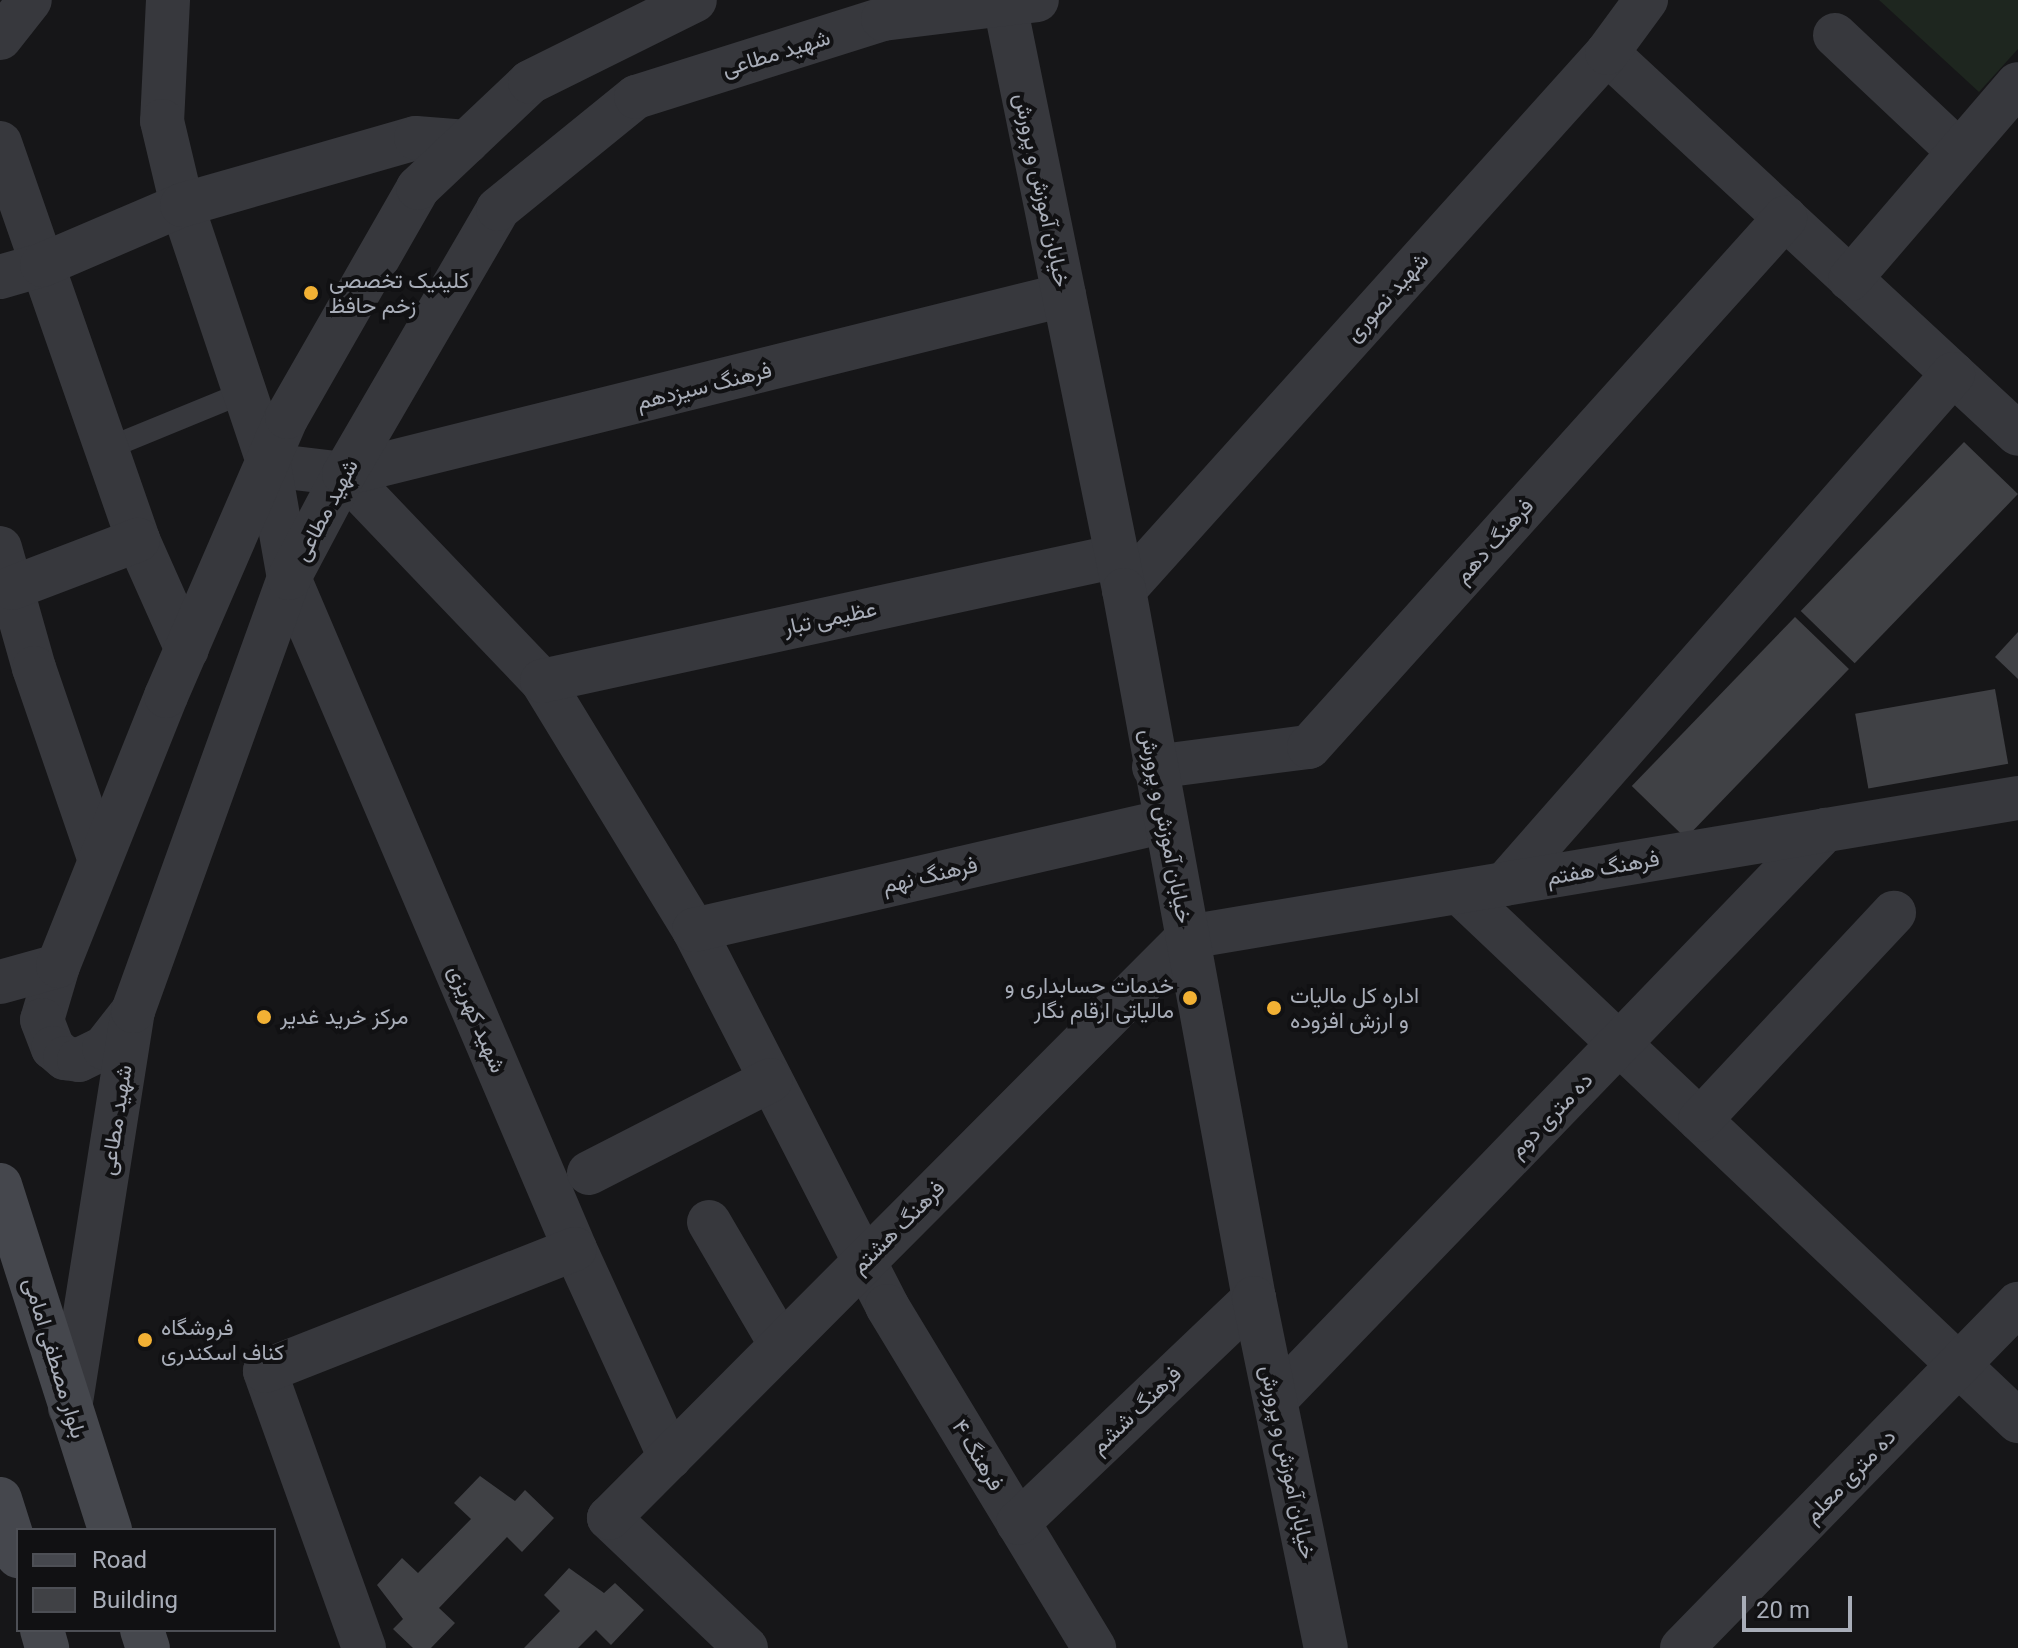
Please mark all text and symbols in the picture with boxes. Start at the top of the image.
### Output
street label: شهید مطاعی [719,24,833,82]
street label: خیابان آموزش و پرورش [1009,91,1075,289]
street label: شهید نصوری [1340,247,1434,347]
place label: کلینیک تخصصی زخم حافظ [329,267,469,318]
marker: کلینیک تخصصی زخم حافظ [300,282,322,304]
street label: فرهنگ سیزدهم [634,356,774,416]
street label: شهید مطاعی [288,455,364,565]
street label: فرهنگ دهم [1449,493,1539,589]
street label: عظیمی تبار [781,595,879,641]
street label: خیابان آموزش و پرورش [1134,727,1198,925]
street label: فرهنگ هفتم [1545,845,1661,891]
street label: فرهنگ نهم [880,851,980,899]
street label: شهید کهریزی [443,961,511,1077]
place label: خدمات حسابداری و مالیاتی ارقام نگار [1005,972,1174,1024]
place label: اداره کل مالیات و ارزش افزوده [1290,982,1419,1034]
marker: خدمات حسابداری و مالیاتی ارقام نگار [1181,989,1199,1007]
marker: اداره کل مالیات و ارزش افزوده [1265,999,1283,1017]
place label: مرکز خرید غدیر [280,1004,408,1030]
marker: مرکز خرید غدیر [255,1008,273,1026]
street label: شهید مطاعی [94,1063,138,1177]
street label: ده متری دوم [1504,1067,1598,1163]
street label: فرهنگ هشتم [846,1175,950,1279]
street label: بلوار مصطفی امامی [18,1275,92,1441]
place label: فروشگاه کناف اسکندری [161,1314,284,1366]
marker: فروشگاه کناف اسکندری [136,1331,154,1349]
street label: فرهنگ ششم [1085,1360,1187,1460]
street label: خیابان آموزش و پرورش [1255,1363,1321,1561]
street label: فرهنگ ۴ [947,1415,1009,1495]
street label: ده متری معلم [1799,1423,1901,1529]
legend [16,1528,276,1632]
text: Road [92,1546,147,1574]
scale bar [1746,1580,1856,1630]
text: Building [92,1586,178,1614]
text: 20 m [1756,1596,1810,1624]

